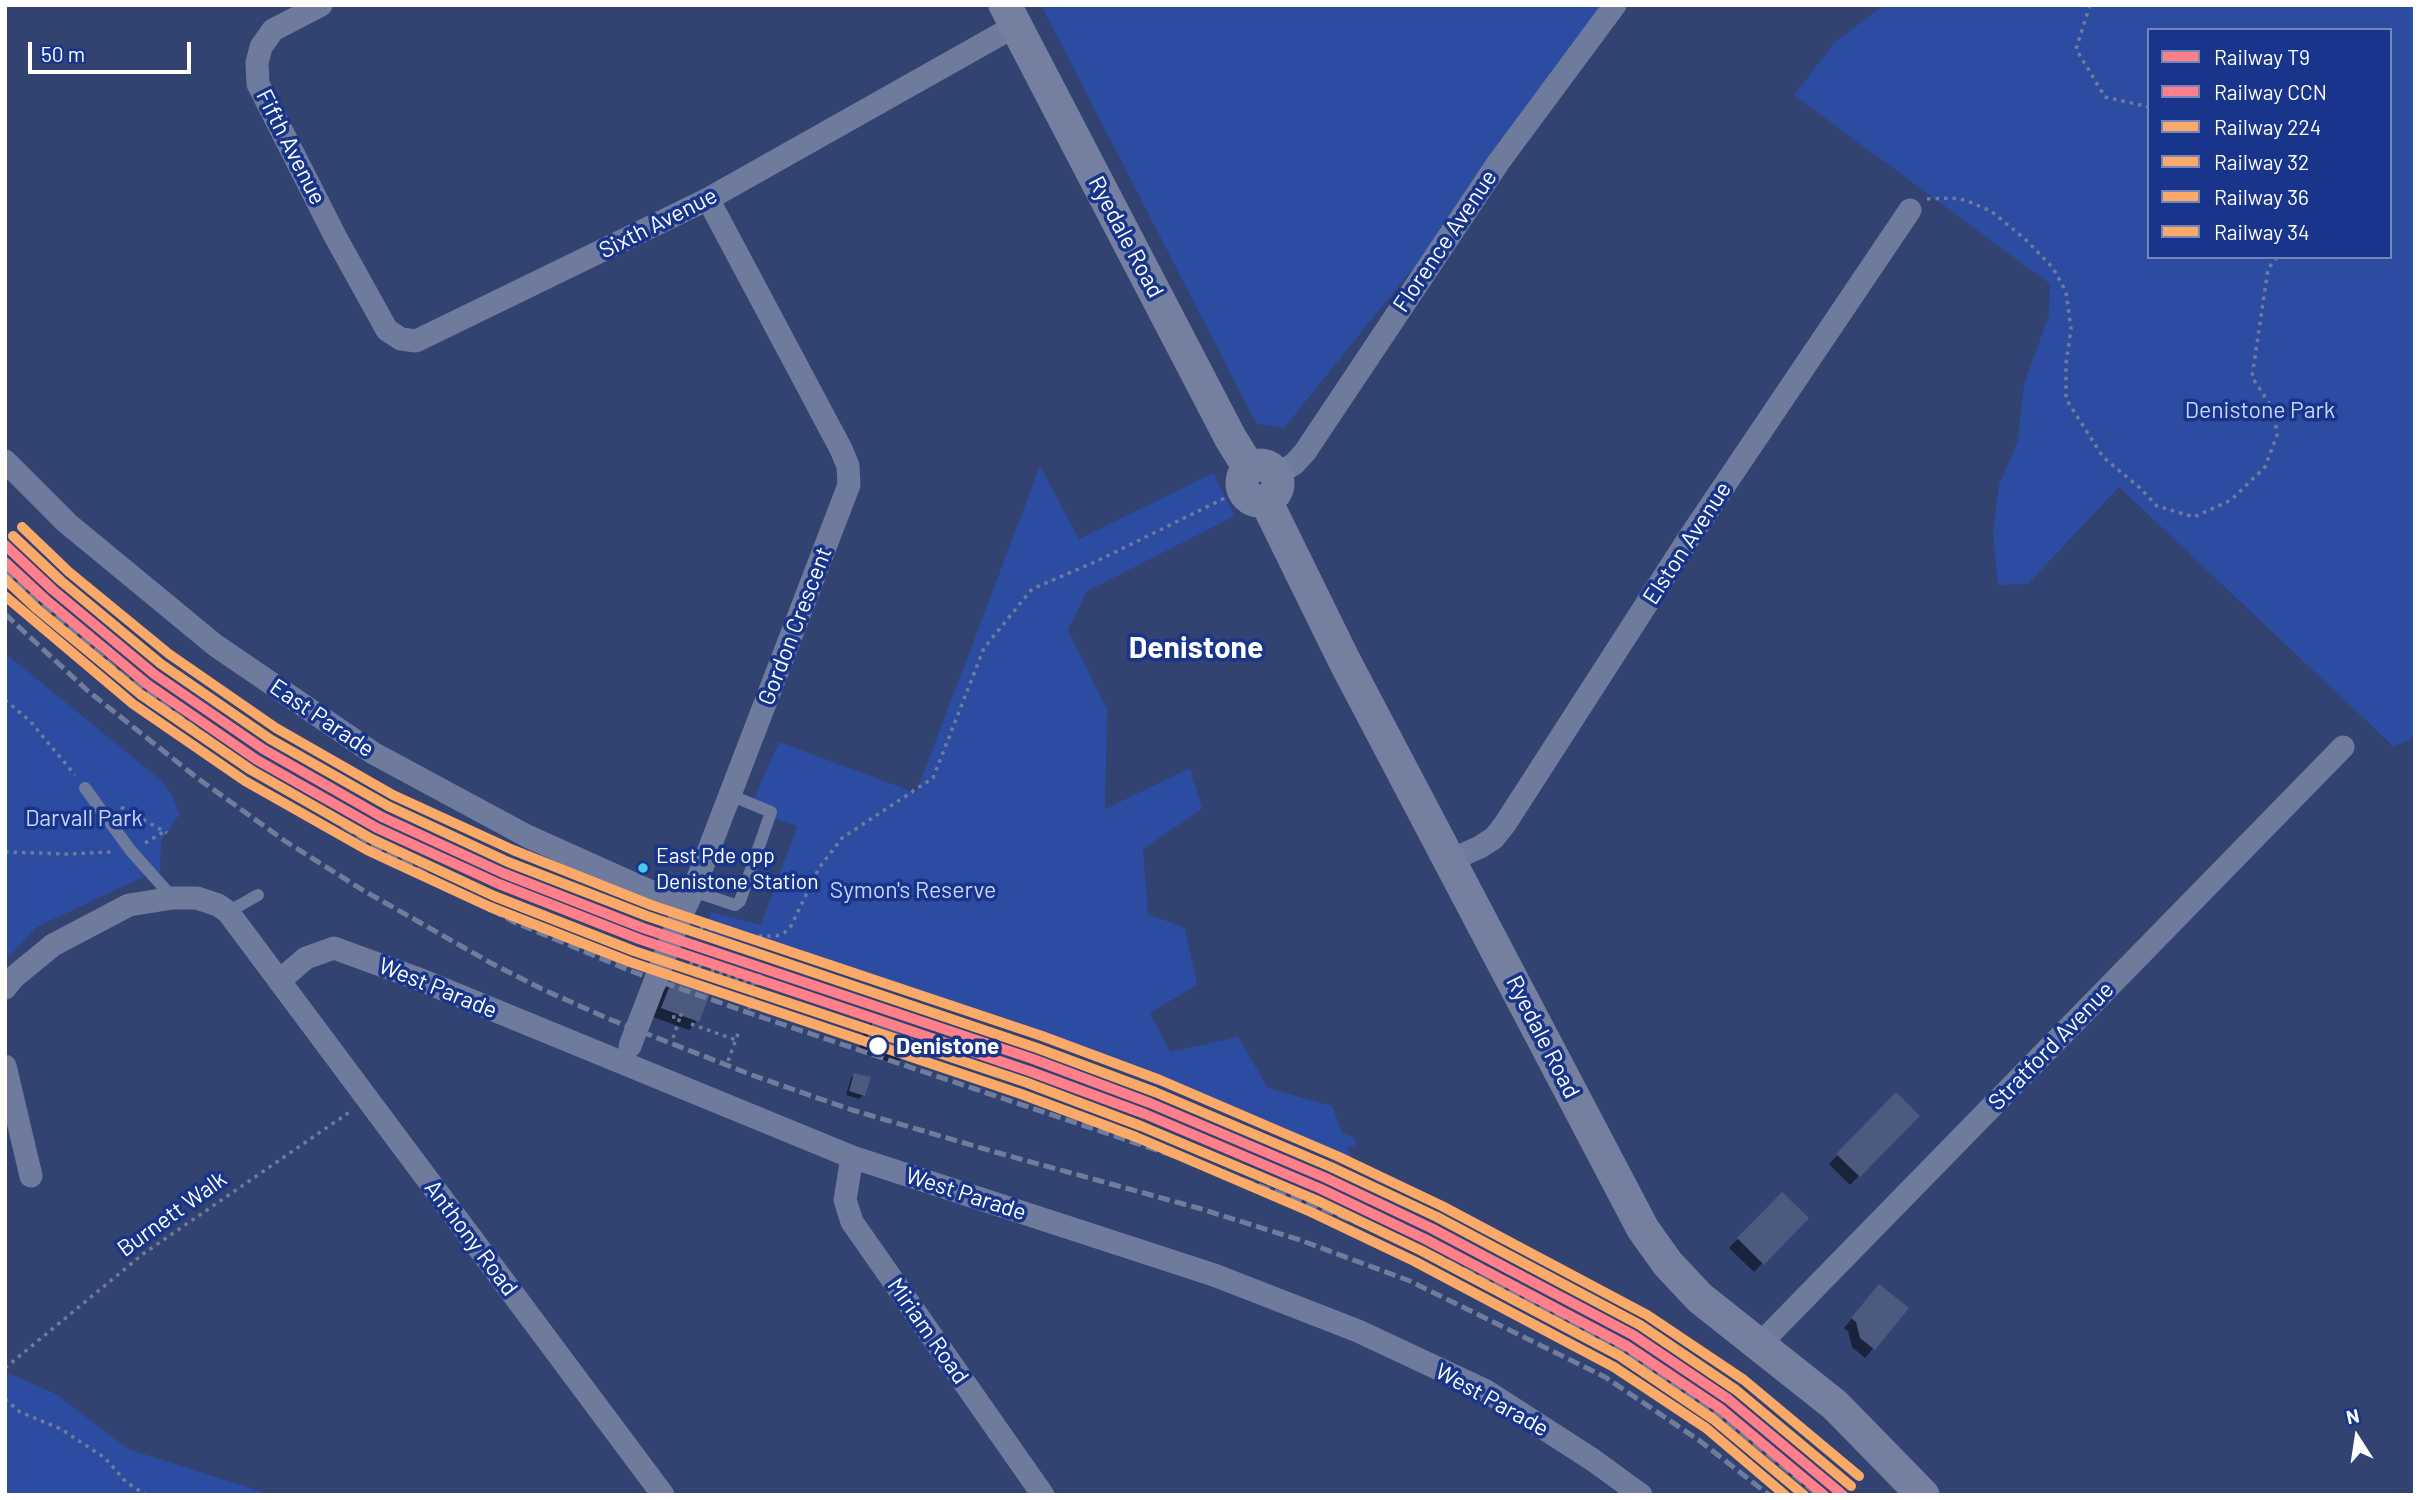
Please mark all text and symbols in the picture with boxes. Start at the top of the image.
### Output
scale bar [32,28,194,72]
legend [2147,28,2392,259]
text: 50 m [41,41,85,66]
text: Railway T9 [2214,44,2310,69]
text: Railway CCN [2214,79,2327,104]
street label: Fifth Avenue [250,85,332,209]
text: Railway 224 [2214,114,2321,139]
text: Railway 32 [2214,149,2309,174]
street label: Florence Avenue [1387,165,1503,317]
street label: Ryedale Road [1082,171,1170,303]
street label: Sixth Avenue [594,181,722,265]
text: Railway 36 [2214,184,2309,209]
text: Railway 34 [2214,219,2310,244]
park label: Denistone Park [2185,396,2335,424]
street label: Elston Avenue [1637,476,1737,610]
street label: Gordon Crescent [752,543,838,709]
district label: Denistone [1129,630,1263,666]
street label: East Parade [265,673,379,763]
park label: Darvall Park [25,804,143,832]
place label: East Pde opp Denistone Station [656,843,819,893]
marker: East Pde opp Denistone Station [636,861,650,875]
park label: Symon's Reserve [830,876,996,904]
street label: West Parade [375,952,501,1024]
street label: Ryedale Road [1500,971,1586,1103]
street label: Stratford Avenue [1983,976,2119,1116]
place label: Denistone [896,1032,999,1060]
marker: Denistone [867,1035,889,1057]
street label: West Parade [902,1162,1030,1226]
street label: Burnett Walk [112,1165,232,1263]
street label: Anthony Road [419,1175,523,1301]
street label: Miriam Road [881,1273,975,1389]
street label: West Parade [1431,1358,1553,1442]
north arrow [2322,1402,2392,1472]
text: N [2344,1403,2361,1429]

